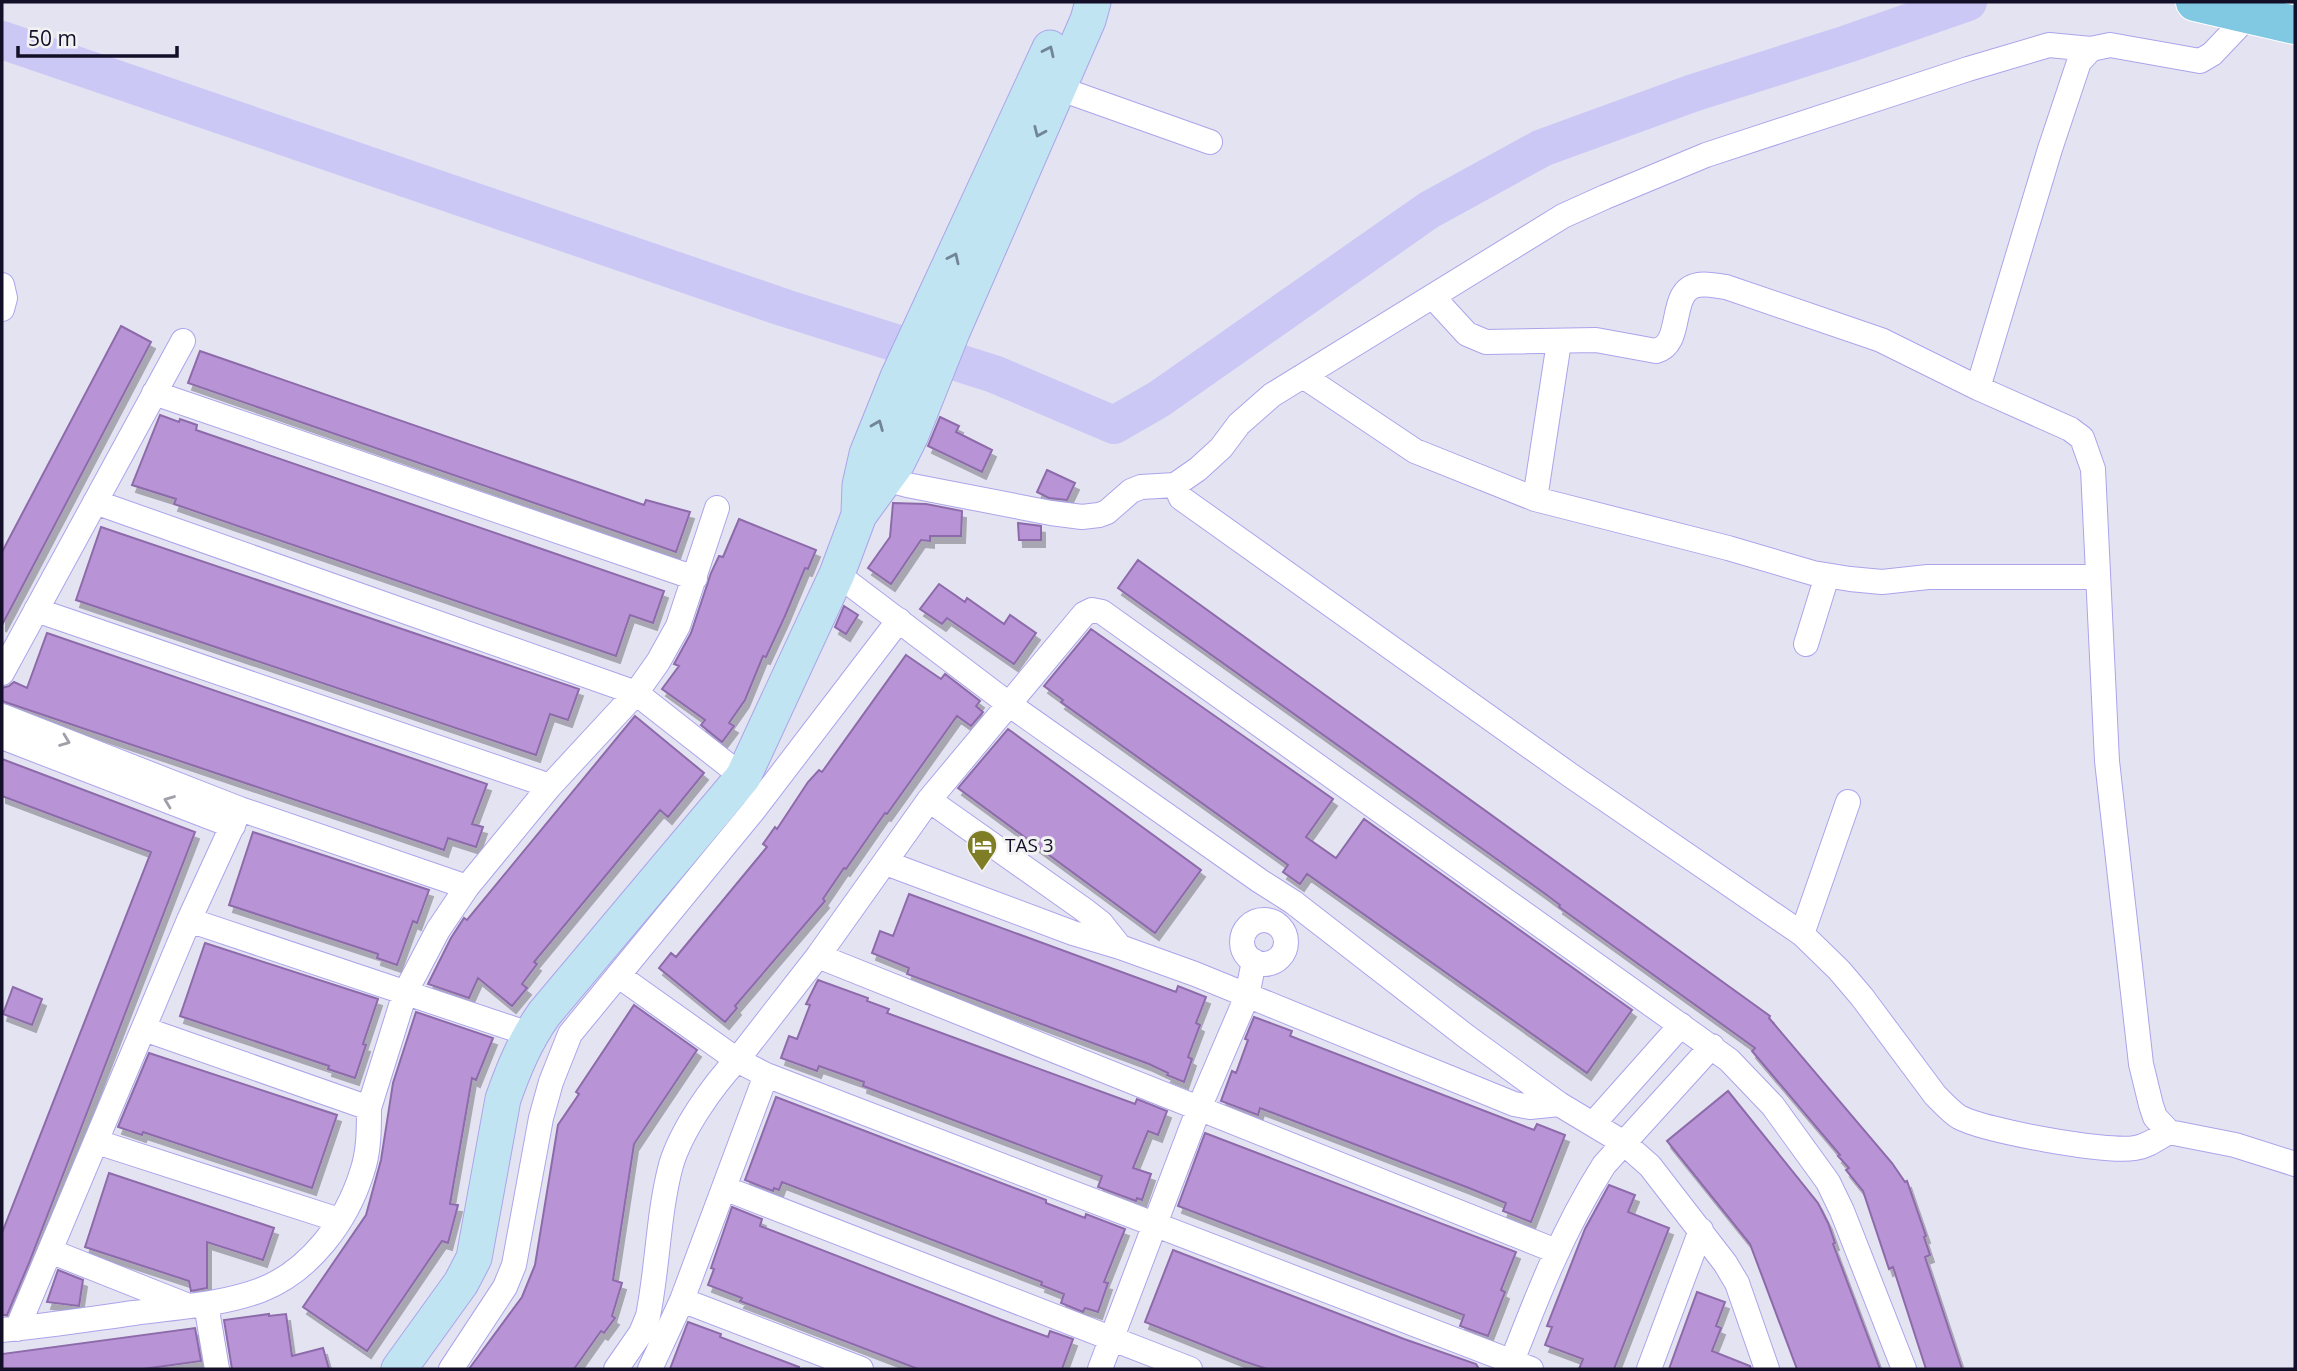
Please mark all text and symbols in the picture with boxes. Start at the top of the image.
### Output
scale bar [18,14,177,58]
text: 50 m [28,24,77,52]
one-way arrow [1040,46,1054,58]
one-way arrow [1033,125,1047,138]
one-way arrow [946,253,960,265]
one-way arrow [870,420,884,432]
one-way arrow [59,732,71,746]
one-way arrow [164,796,176,810]
hotel icon: TAS 3 [965,828,999,872]
place label: TAS 3 [1005,832,1054,858]

